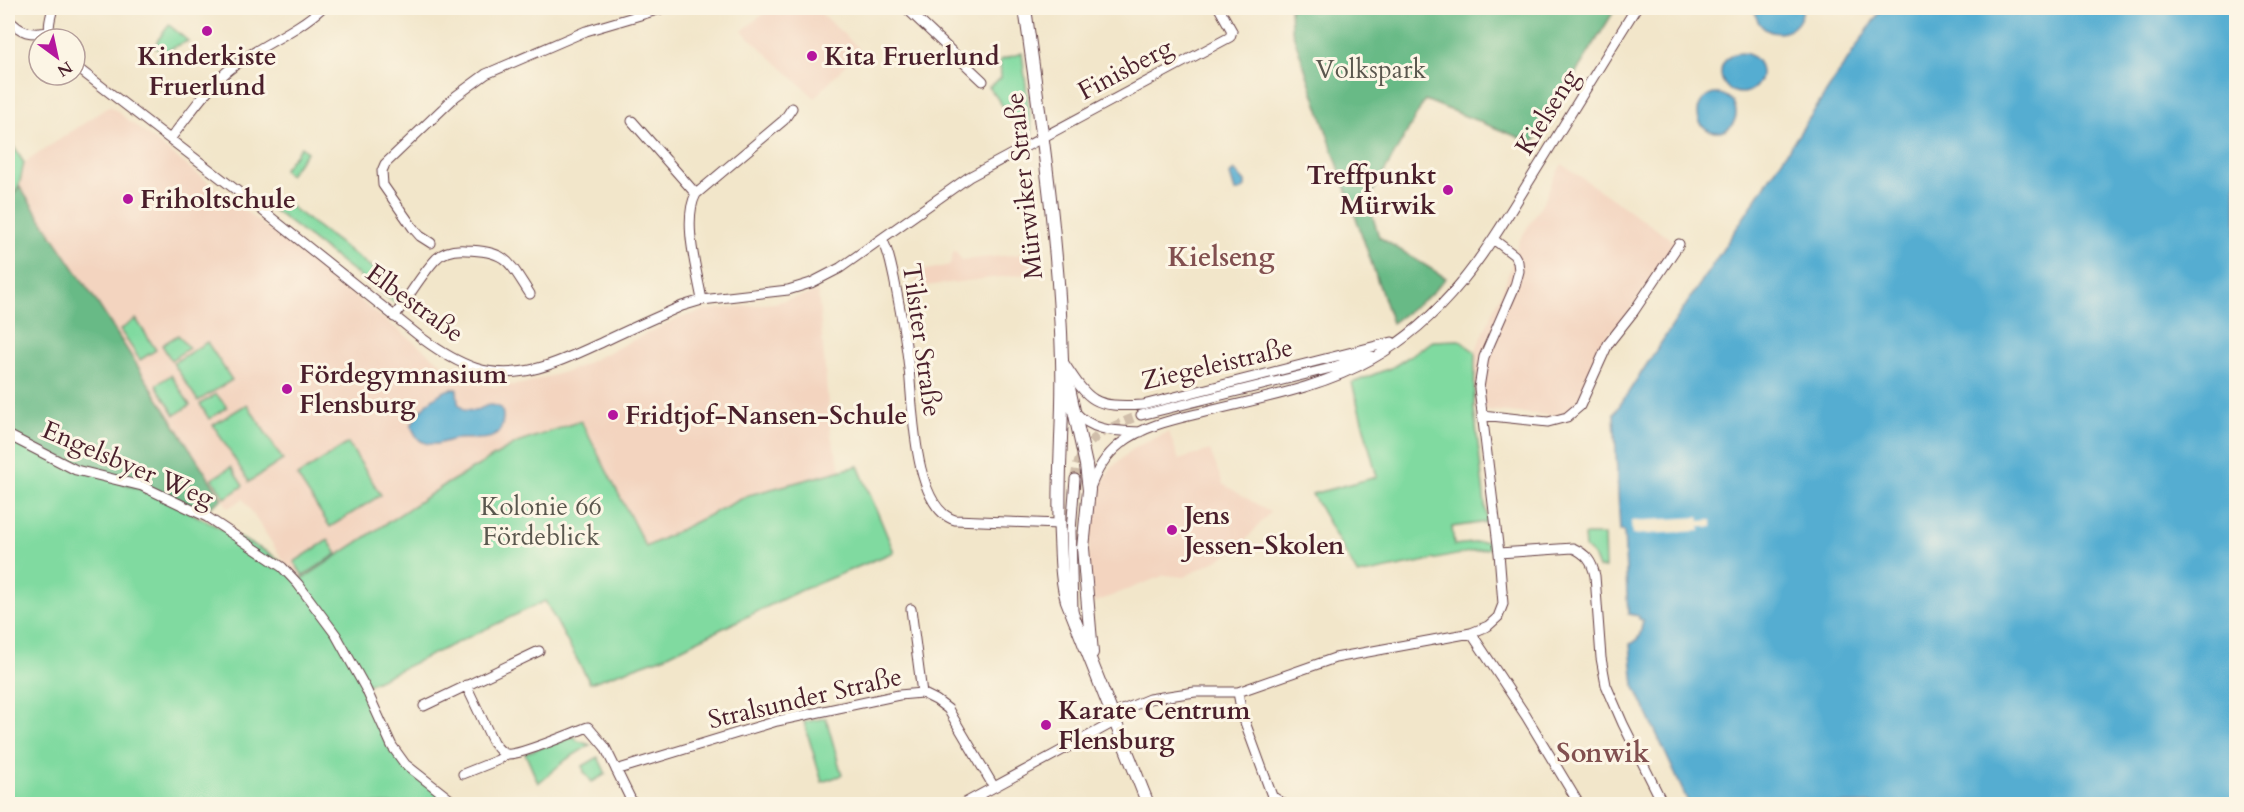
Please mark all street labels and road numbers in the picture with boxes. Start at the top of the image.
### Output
street label: Finisberg [1071,29,1179,109]
street label: Kielseng [1507,62,1587,162]
street label: Mürwiker Straße [997,91,1051,281]
street label: Elbestraße [359,256,471,350]
street label: Tilsiter Straße [894,261,950,419]
street label: Ziegeleistraße [1138,330,1296,398]
street label: Engelsbyer Weg [37,412,220,516]
street label: Stralsunder Straße [705,659,905,737]

